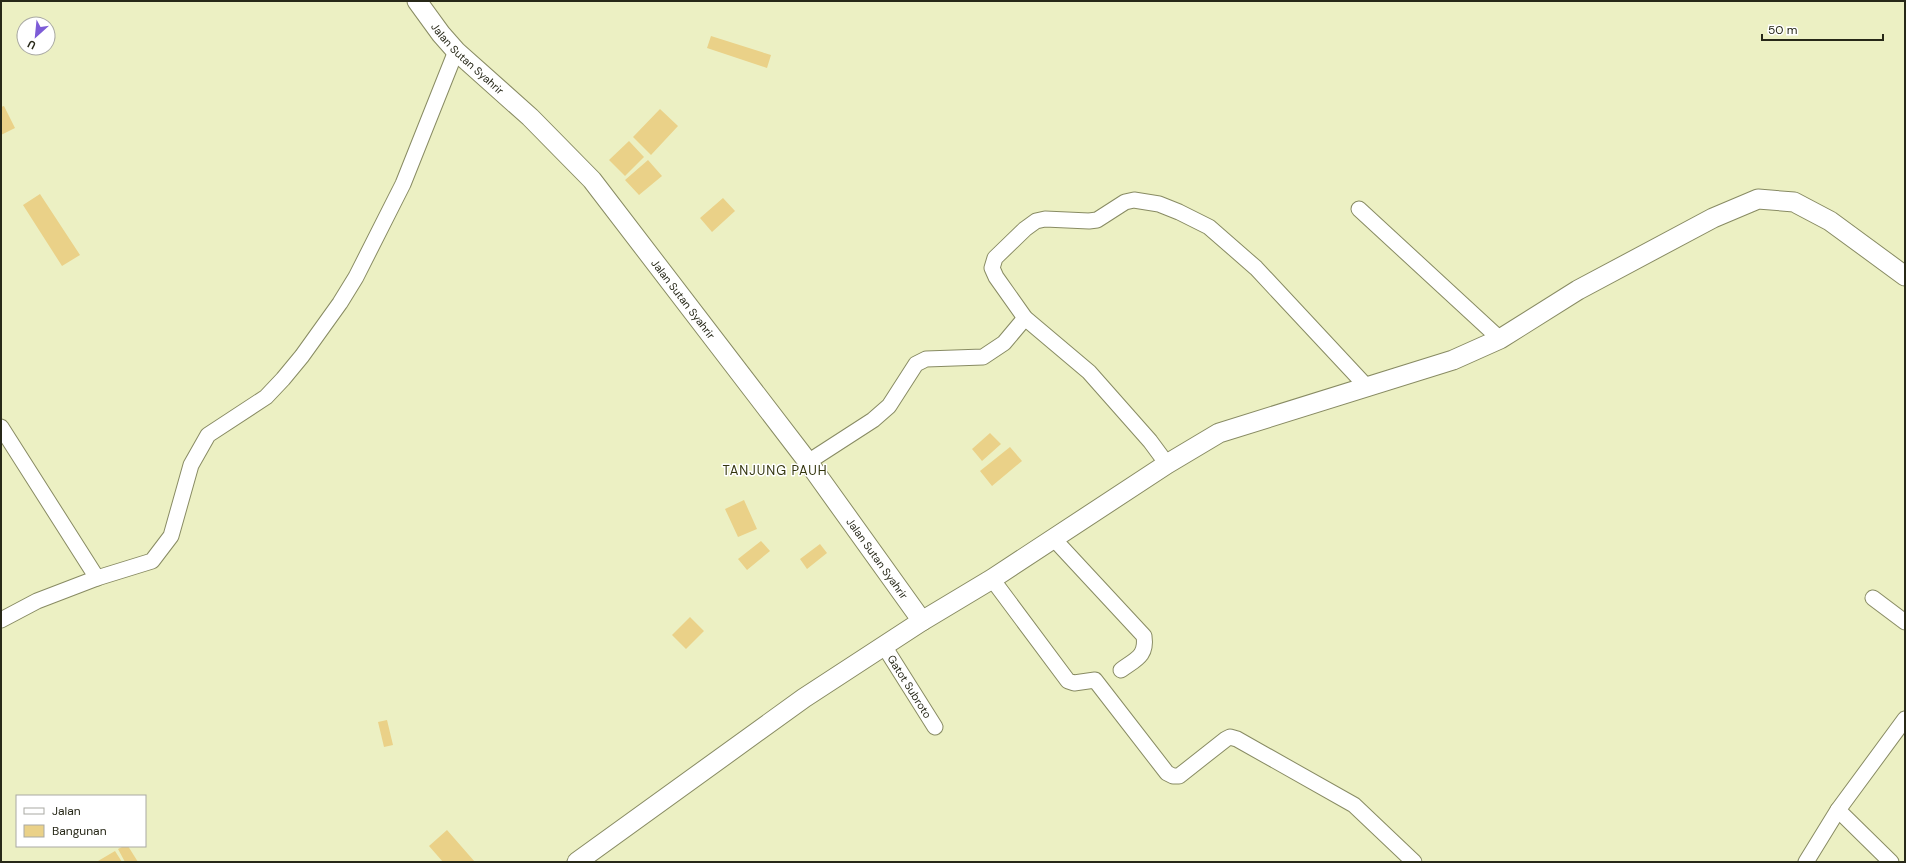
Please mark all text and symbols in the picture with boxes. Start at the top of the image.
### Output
north arrow [16,16,56,56]
scale bar [1762,16,1883,42]
street label: Jalan Sutan Syahrir [428,20,507,97]
text: 50 m [1768,22,1797,38]
text: U [25,37,38,53]
street label: Jalan Sutan Syahrir [648,256,718,342]
district label: TANJUNG PAUH [722,462,828,479]
street label: Jalan Sutan Syahrir [843,515,911,602]
street label: Gatot Subroto [884,652,935,721]
legend [16,795,146,847]
text: Jalan [52,803,81,819]
text: Bangunan [52,823,107,839]

